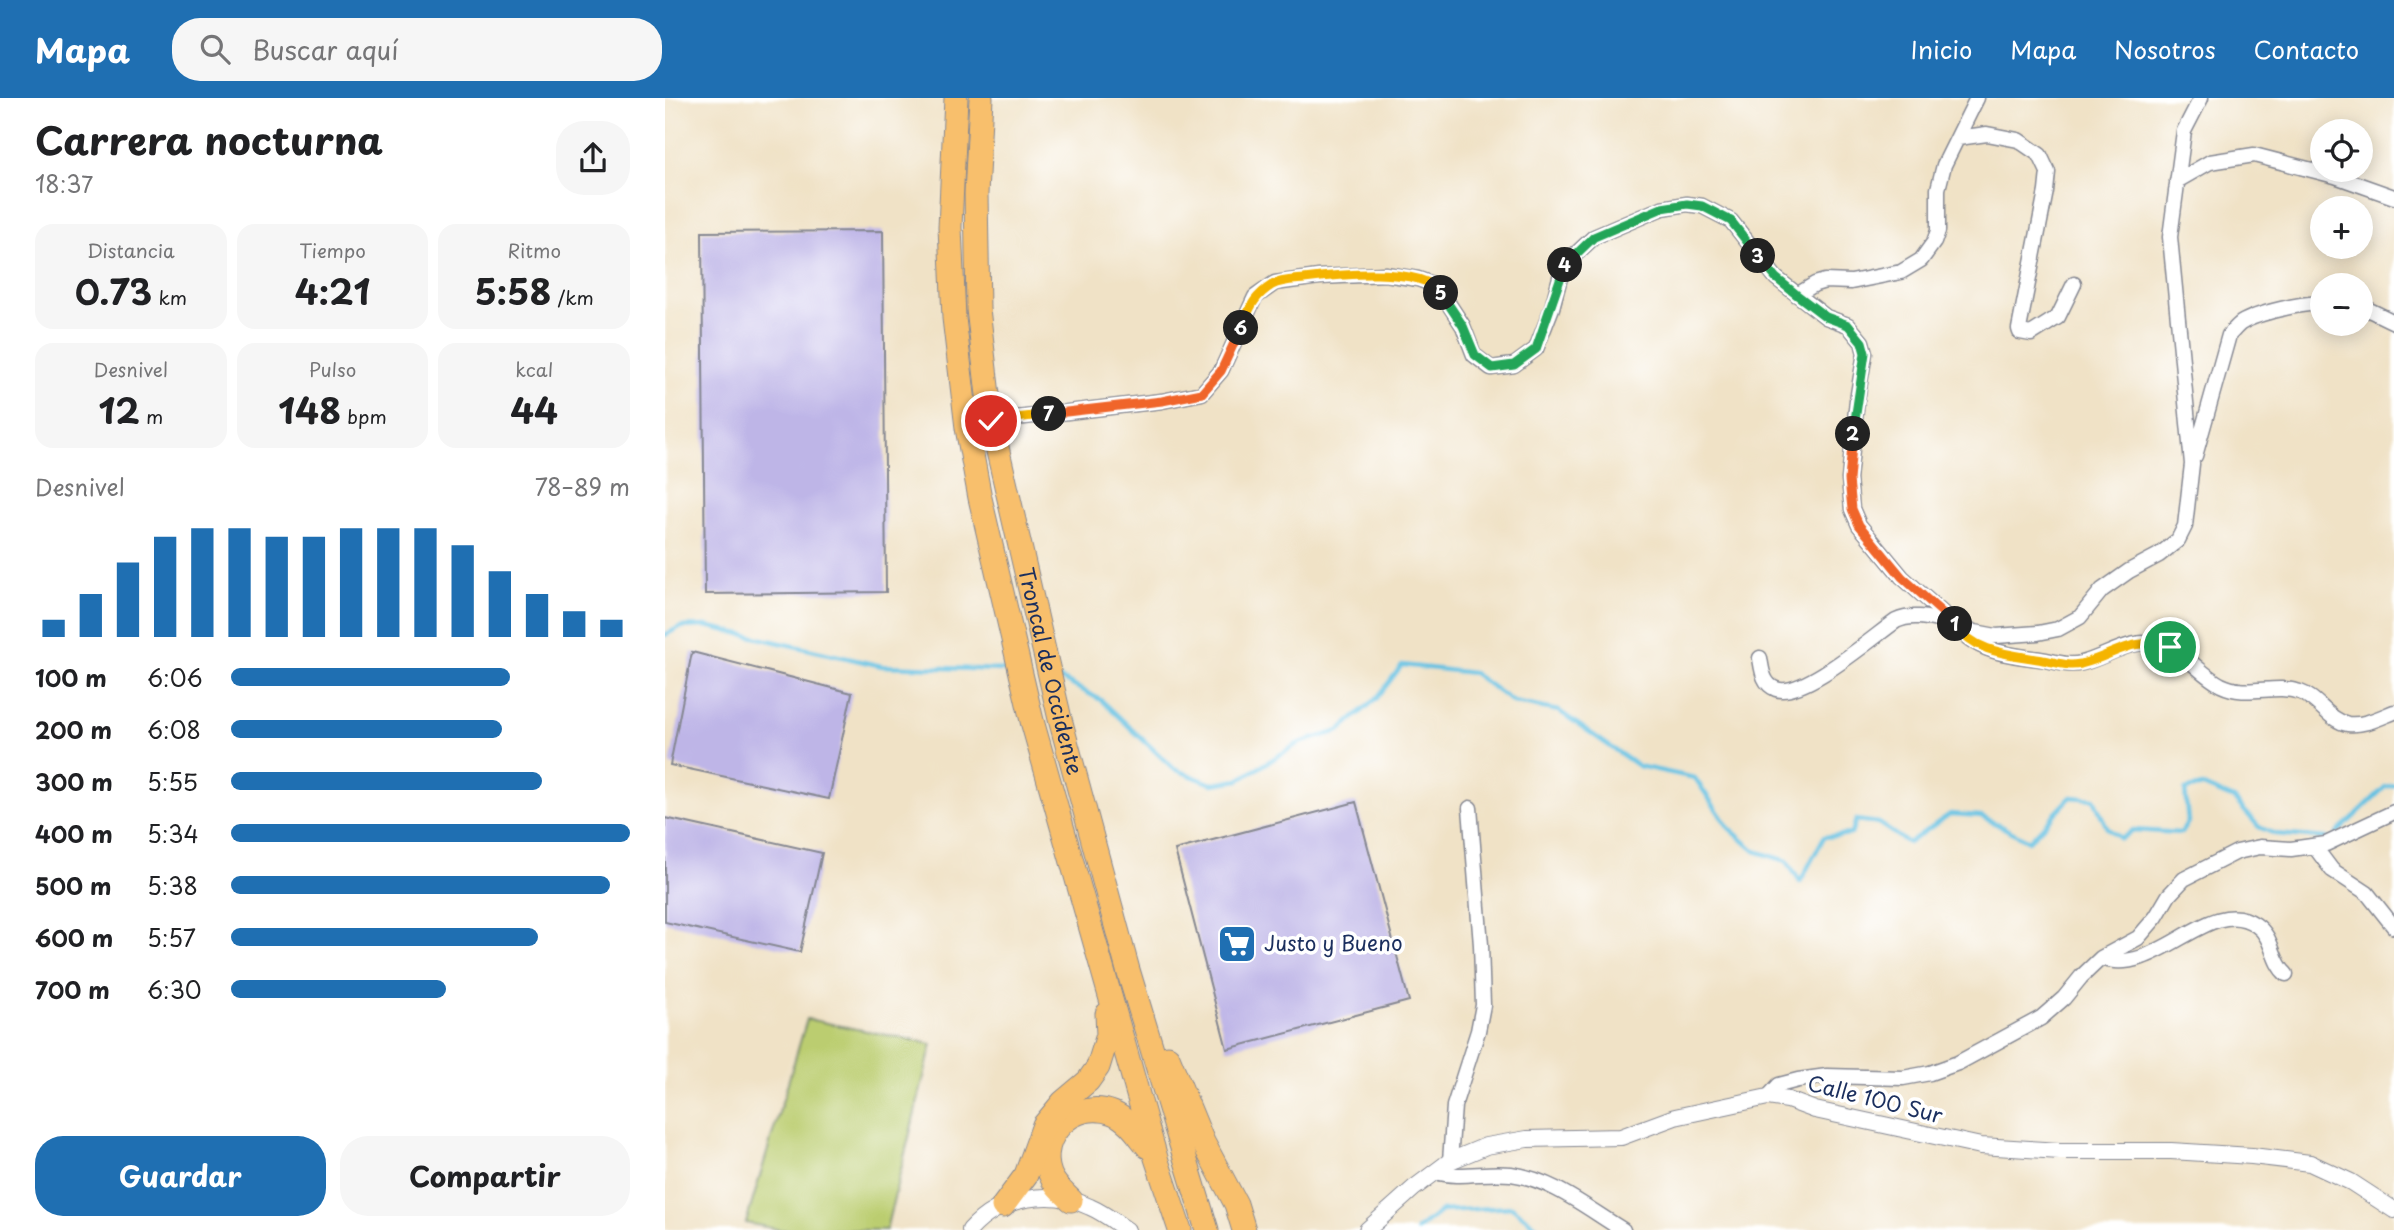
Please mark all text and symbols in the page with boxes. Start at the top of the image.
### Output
search box [172,18,662,81]
text: Mapa [35,24,130,74]
icon: search [196,30,234,68]
text: Buscar aquí [252,30,398,69]
text: Inicio [1911,31,1972,67]
text: Mapa [2010,31,2076,67]
text: Nosotros [2114,31,2216,67]
text: Contacto [2254,31,2359,67]
text: Carrera nocturna [35,111,383,168]
map controls [2310,119,2373,336]
button: locate [2310,119,2373,182]
button: share [556,121,630,195]
text: 18:37 [35,166,93,201]
button: + [2310,196,2373,259]
text: Distancia [87,236,175,264]
text: Tiempo [299,236,366,264]
text: Ritmo [507,236,561,264]
pin: 3 [1741,238,1775,274]
text: 3 [1751,241,1764,269]
pin: 4 [1548,248,1583,282]
text: 4 [1558,250,1571,278]
text: 0.73 [75,264,152,317]
text: 4:21 [295,264,370,317]
text: 5:58 [474,264,551,317]
button: − [2310,273,2373,336]
pin: 5 [1423,276,1459,310]
text: 5 [1434,278,1447,306]
text: km [152,283,187,311]
text: /km [551,283,594,311]
pin: 6 [1223,310,1259,345]
text: 6 [1234,313,1247,341]
text: Desnivel [94,355,168,383]
text: Pulso [309,355,356,383]
text: kcal [515,355,553,383]
text: 12 [98,383,140,436]
text: 148 [278,383,341,436]
text: 44 [510,383,558,436]
pin [961,391,1021,451]
pin: 7 [1031,396,1067,432]
text: 7 [1043,399,1054,427]
text: m [140,402,163,430]
text: bpm [341,402,387,430]
icon: check [972,402,1010,440]
pin: 2 [1835,416,1871,452]
text: 2 [1846,419,1859,447]
text: Desnivel [35,469,125,504]
text: 78–89 m [535,469,630,504]
street label: Troncal de Occidente [1011,564,1092,778]
pin: 1 [1937,606,1973,642]
text: 1 [1950,609,1959,637]
pin [2140,617,2200,677]
icon: arrive [2151,628,2189,666]
text: 100 m [35,660,107,695]
text: 6:06 [147,660,203,695]
text: 200 m [35,712,112,747]
text: 6:08 [147,712,201,747]
text: 300 m [35,764,113,799]
text: 5:55 [147,764,198,799]
text: 400 m [35,816,113,851]
text: 5:34 [147,816,199,851]
text: 500 m [35,868,112,903]
text: 5:38 [147,868,198,903]
text: 600 m [35,920,113,955]
text: 5:57 [147,920,196,955]
supermarket icon: Justo y Bueno [1216,923,1258,965]
place label: Justo y Bueno [1264,926,1403,958]
text: 700 m [35,972,110,1007]
text: 6:30 [147,972,202,1007]
street label: Calle 100 Sur [1805,1066,1947,1130]
button: Guardar [35,1136,326,1216]
button: Compartir [340,1136,630,1216]

